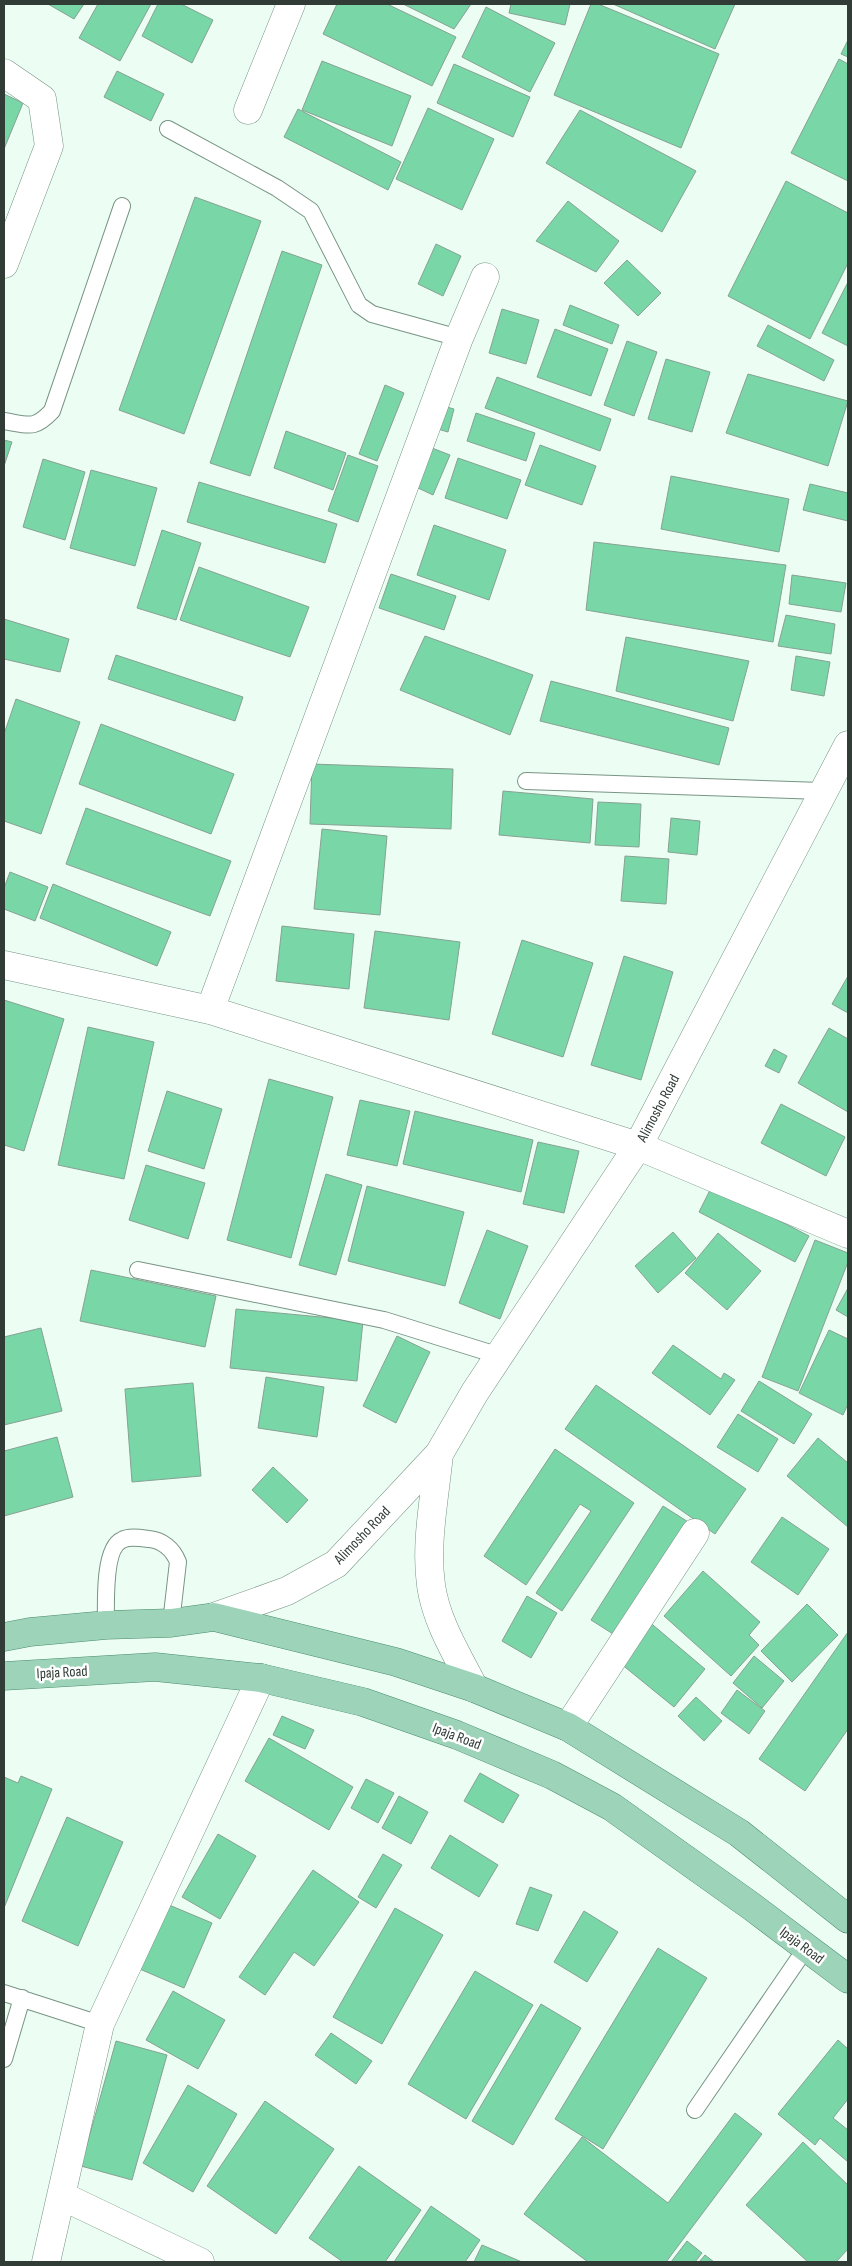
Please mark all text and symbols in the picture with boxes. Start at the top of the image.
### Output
street label: Alimosho Road [632,1071,684,1146]
street label: Alimosho Road [329,1502,395,1569]
street label: Ipaja Road [36,1662,88,1683]
street label: Ipaja Road [430,1718,484,1754]
street label: Ipaja Road [776,1923,828,1968]

